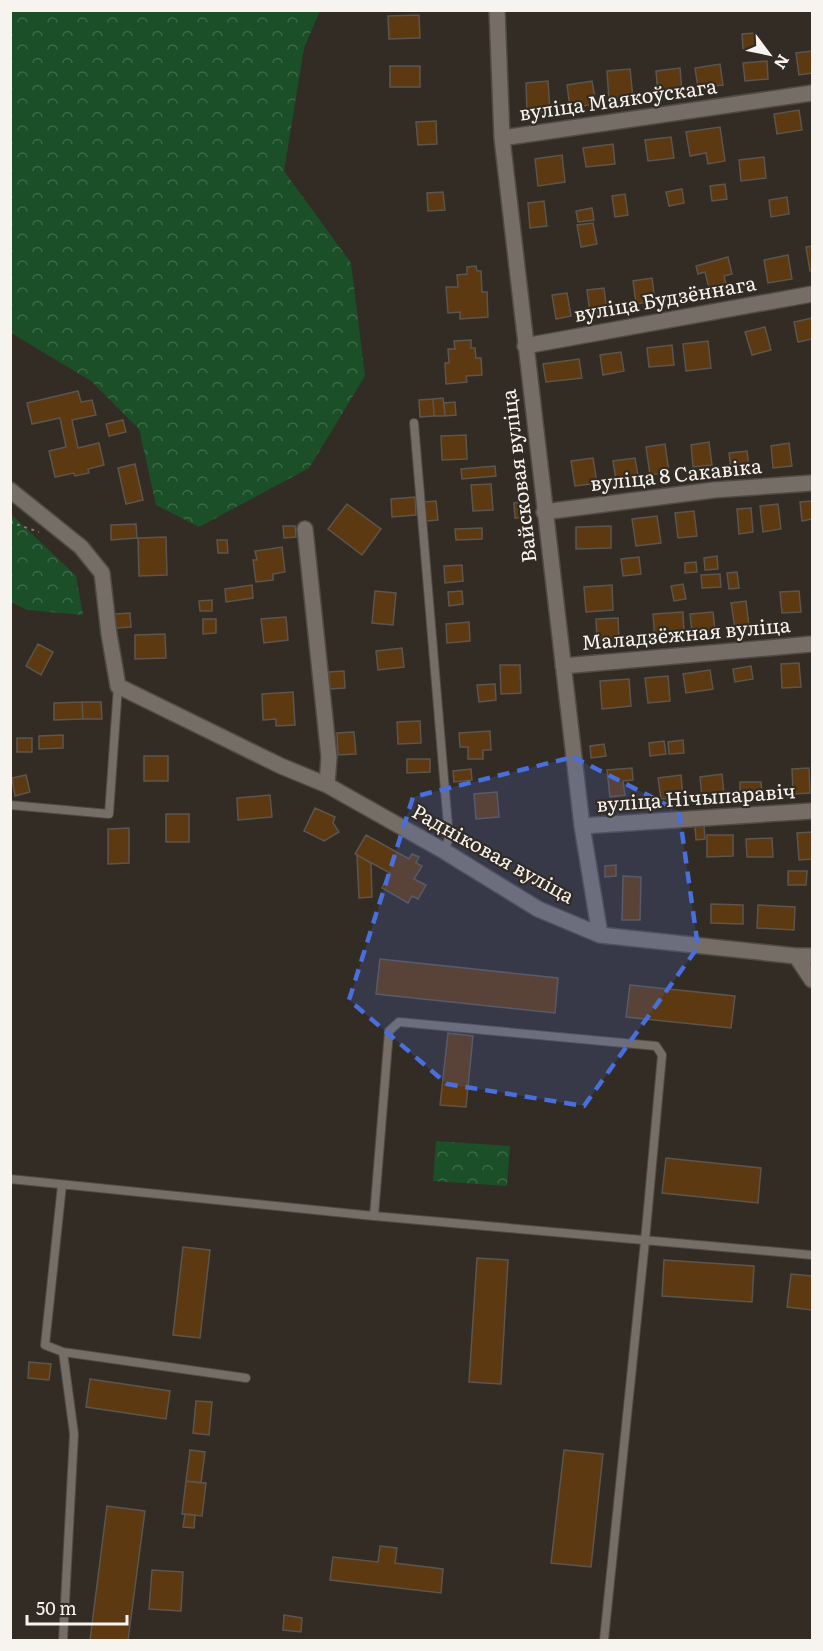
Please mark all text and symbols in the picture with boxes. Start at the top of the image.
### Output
north arrow [739,24,799,84]
text: N [769,50,796,75]
street label: вуліца Маякоўскага [517,69,719,127]
street label: вуліца Будзённага [571,266,758,328]
street label: Вайсковая вуліца [491,388,543,565]
street label: вуліца 8 Сакавіка [588,449,763,497]
street label: Маладзёжная вуліца [580,608,792,656]
street label: вуліца Нічыпаравіч [595,774,797,818]
street label: Радніковая вуліца [407,795,581,910]
scale bar [27,1588,128,1626]
text: 50 m [36,1594,77,1621]

